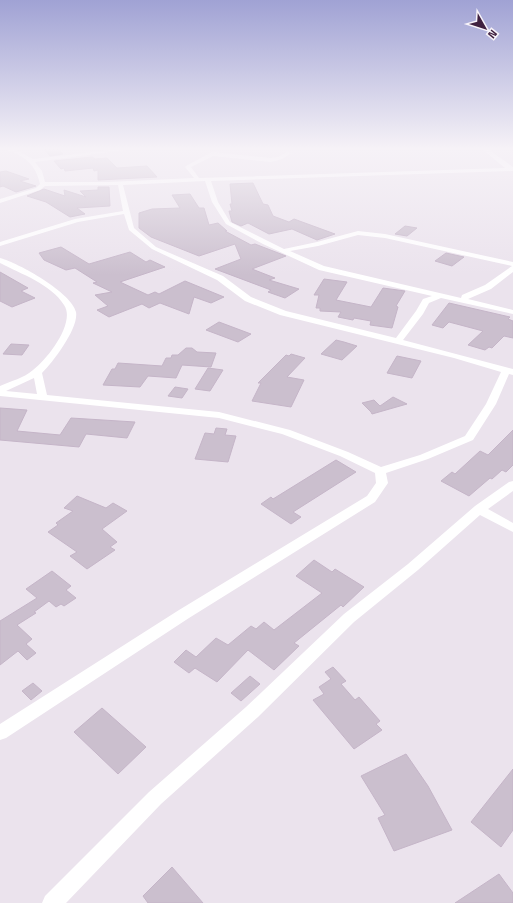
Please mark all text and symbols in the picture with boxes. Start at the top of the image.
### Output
north arrow [465,8,505,48]
text: N [484,26,501,42]

